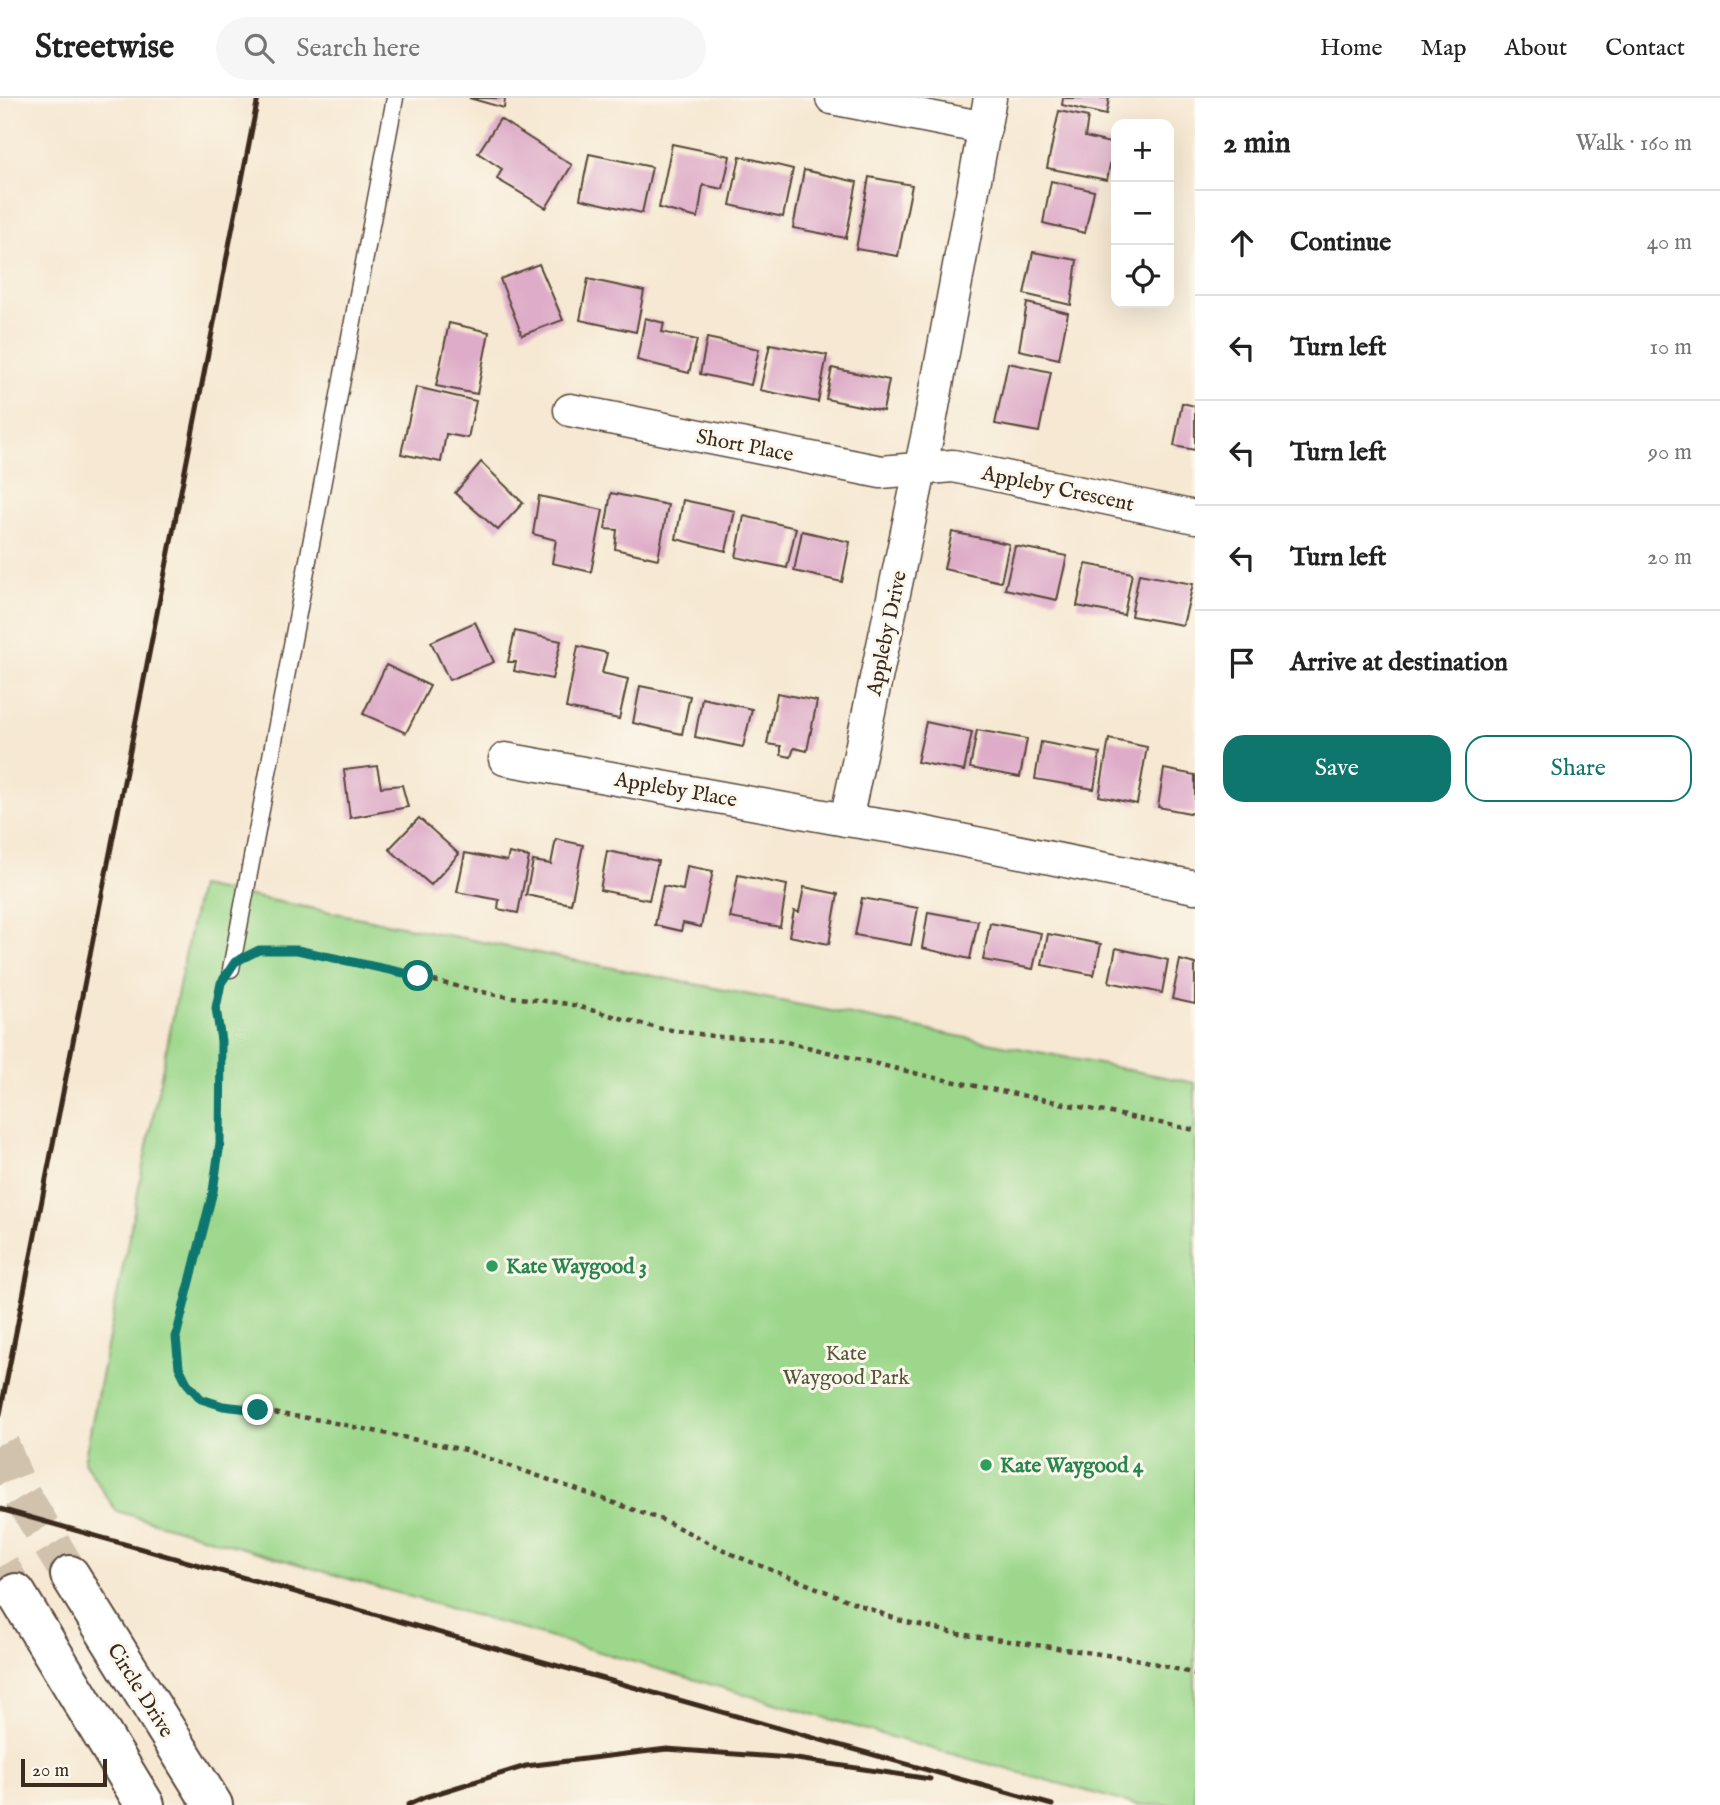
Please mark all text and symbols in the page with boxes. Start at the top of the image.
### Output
search box [216,17,706,80]
text: Streetwise [35,27,174,69]
icon: search [240,29,278,67]
text: Search here [296,32,420,65]
text: Home [1320,33,1383,64]
text: Map [1421,33,1467,64]
text: About [1505,33,1567,64]
text: Contact [1605,33,1685,64]
map controls [1111,119,1174,308]
button: + [1111,119,1174,182]
text: 2 min [1223,125,1291,163]
text: Walk · 160 m [1575,129,1692,158]
button: − [1111,182,1174,245]
icon: ahead [1223,224,1261,262]
text: Continue [1290,226,1391,259]
text: 40 m [1647,228,1692,257]
button: locate [1111,245,1174,308]
icon: left [1223,329,1261,367]
text: Turn left [1290,331,1387,364]
text: 10 m [1649,333,1692,362]
street label: Short Place [694,424,796,469]
icon: left [1223,434,1261,472]
text: Turn left [1290,436,1387,469]
text: 90 m [1648,438,1692,467]
street label: Appleby Crescent [978,460,1136,519]
icon: left [1223,539,1261,577]
text: Turn left [1290,541,1387,574]
text: 20 m [1647,543,1692,572]
street label: Appleby Drive [861,568,914,699]
icon: arrive [1223,644,1261,682]
text: Arrive at destination [1290,646,1508,679]
button: Save [1223,735,1451,802]
button: Share [1465,735,1692,802]
street label: Appleby Place [611,766,739,815]
route start [402,960,433,991]
place label: Kate Waygood 3 [506,1254,647,1281]
marker: Kate Waygood 3 [484,1258,500,1274]
park label: Kate Waygood Park [782,1341,910,1392]
route end [242,1394,273,1425]
place label: Kate Waygood 4 [1000,1453,1144,1480]
marker: Kate Waygood 4 [978,1457,994,1473]
street label: Circle Drive [100,1639,179,1743]
scale bar [21,1756,107,1788]
text: 20 m [32,1759,69,1783]

